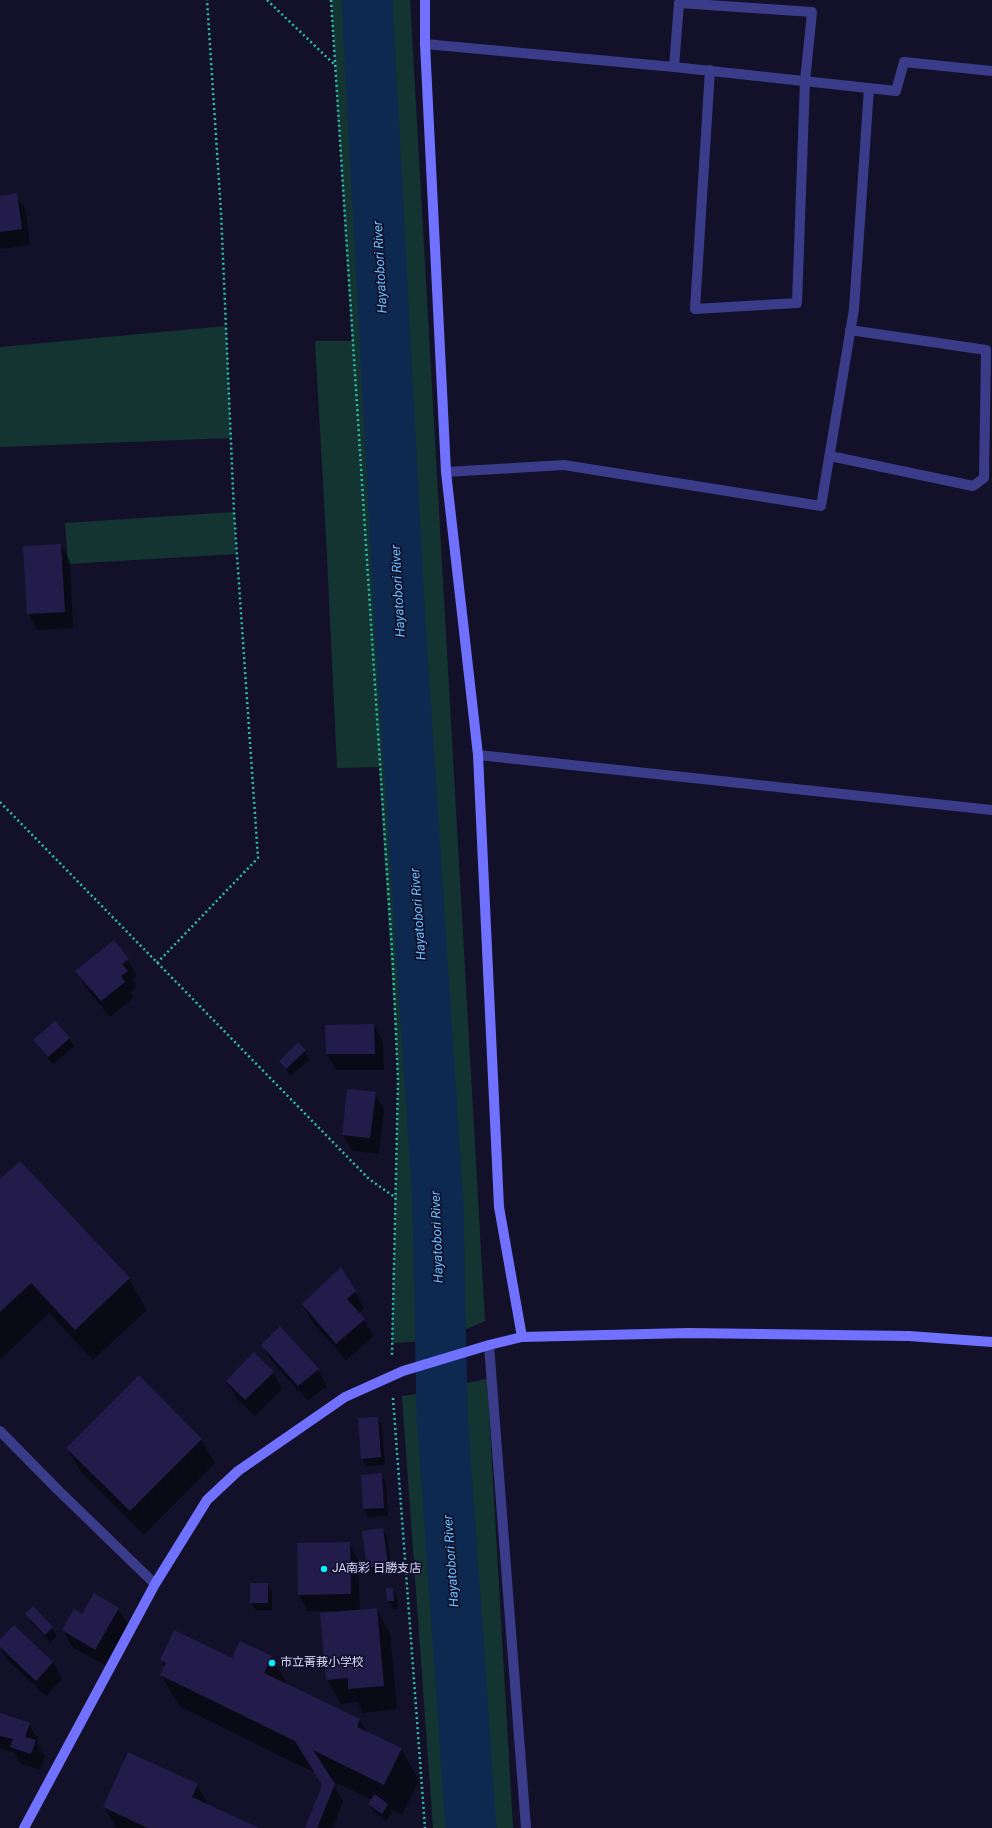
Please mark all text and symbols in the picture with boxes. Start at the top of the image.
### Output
water label: Hayatobori River [371,221,391,313]
water label: Hayatobori River [389,545,409,637]
water label: Hayatobori River [408,867,430,961]
water label: Hayatobori River [429,1191,447,1283]
water label: Hayatobori River [441,1514,463,1608]
place label: JA南彩 日勝支店 [332,1562,421,1576]
marker: JA南彩 日勝支店 [319,1564,329,1574]
place label: 市立菁莪小学校 [280,1656,364,1670]
marker: 市立菁莪小学校 [267,1658,277,1668]

